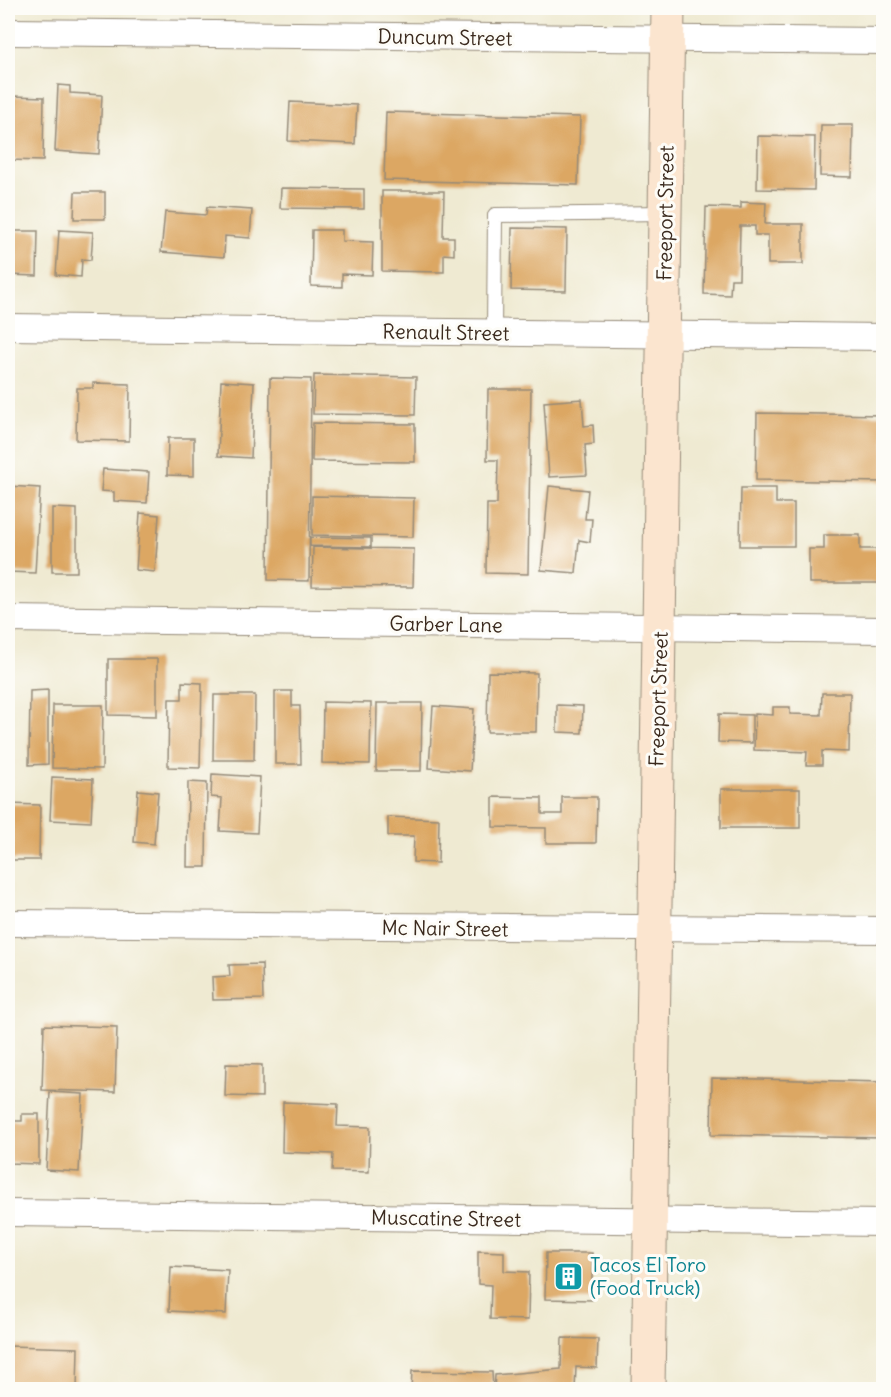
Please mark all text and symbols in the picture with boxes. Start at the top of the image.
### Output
street label: Duncum Street [377,23,513,51]
street label: Freeport Street [651,145,679,281]
street label: Renault Street [382,318,510,346]
street label: Garber Lane [389,611,503,637]
street label: Freeport Street [643,631,673,767]
street label: Mc Nair Street [381,914,509,942]
street label: Muscatine Street [371,1204,521,1232]
place label: Tacos El Toro (Food Truck) [590,1252,706,1300]
building icon: Tacos El Toro (Food Truck) [553,1260,585,1292]

